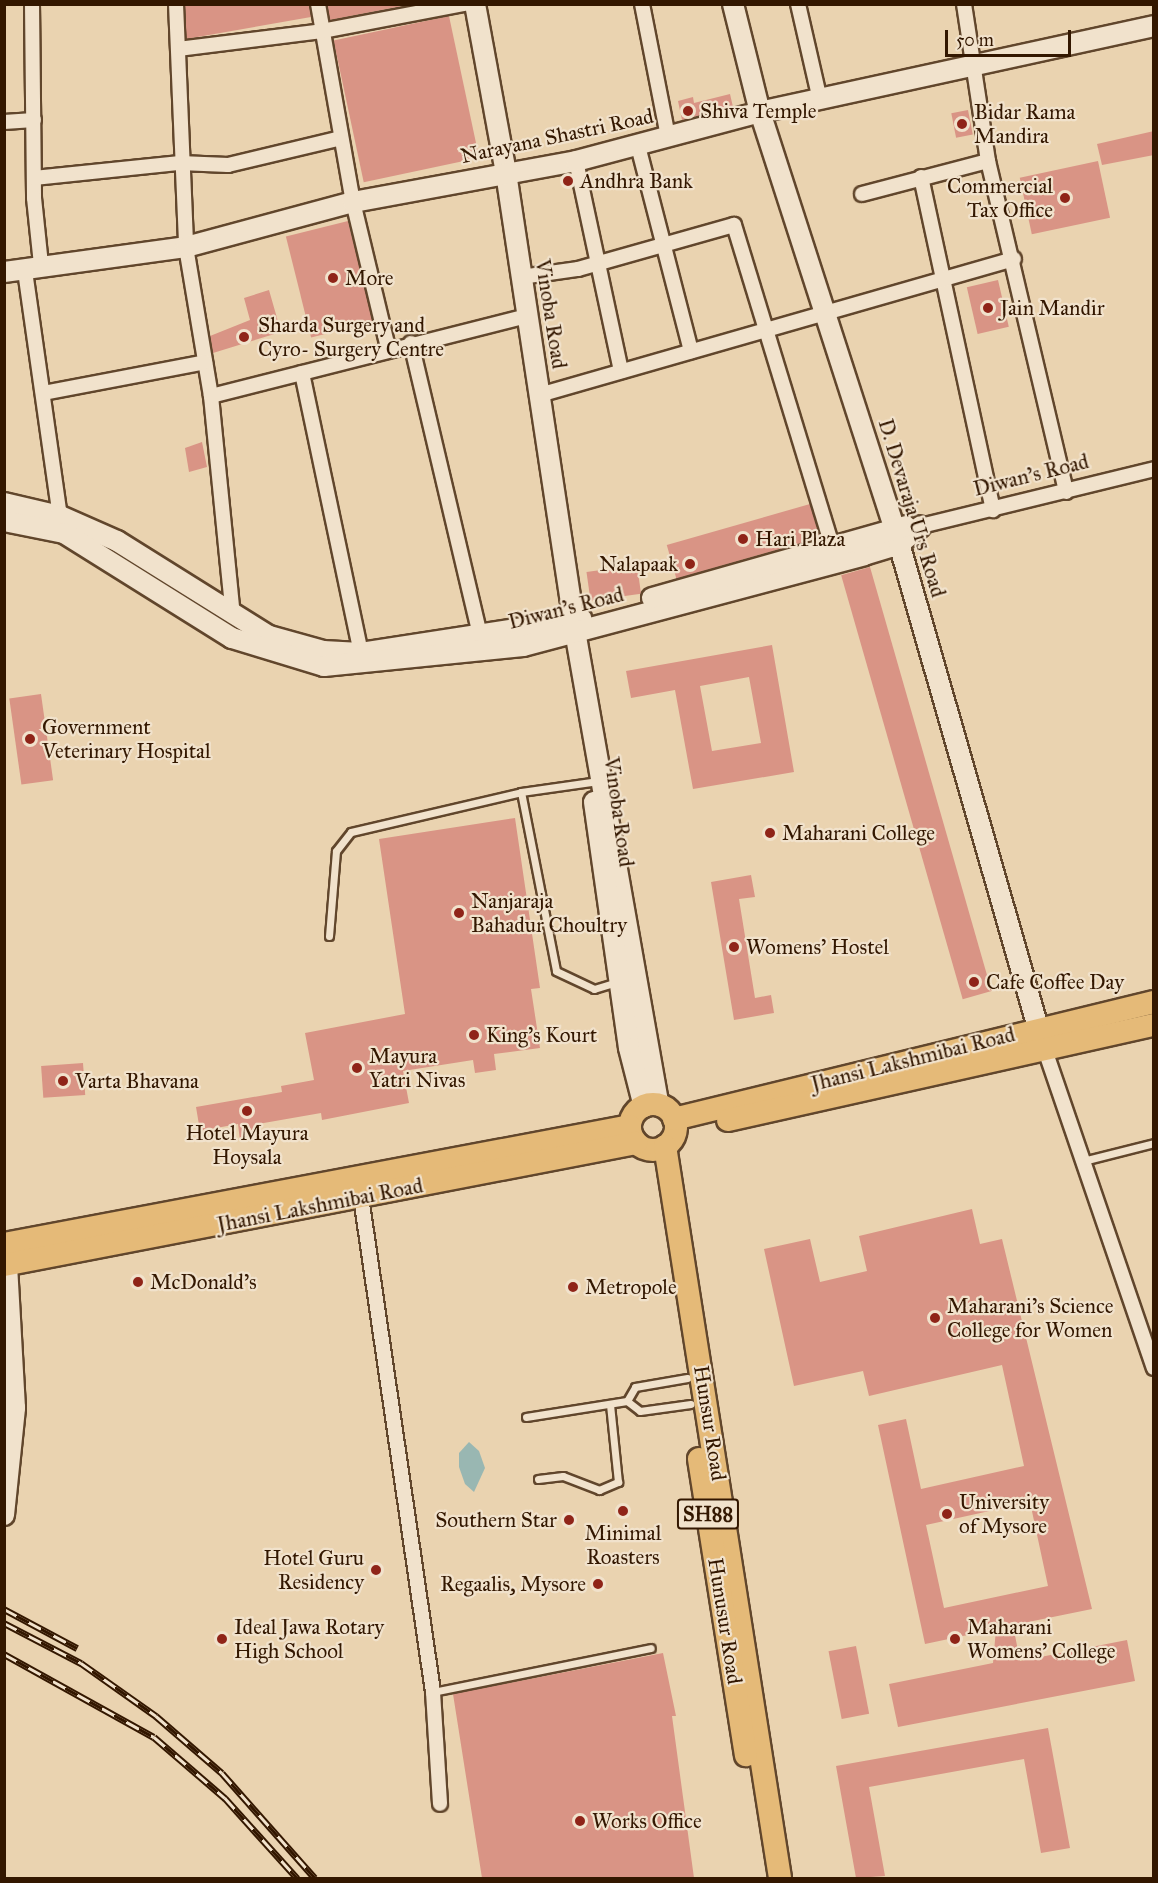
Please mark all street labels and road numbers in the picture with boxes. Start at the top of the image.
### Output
street label: Narayana Shastri Road [458,103,656,169]
street label: Vinoba Road [530,257,572,371]
street label: D. Devaraja Urs Road [873,416,951,600]
street label: Diwan's Road [971,448,1091,502]
street label: Diwan's Road [506,581,626,635]
street label: Vinoba Road [599,755,639,869]
street label: Jhansi Lakshmibai Road [808,1021,1018,1097]
street label: Jhansi Lakshmibai Road [215,1173,425,1237]
street label: Hunsur Road [688,1364,732,1482]
road number: SH88 [676,1497,740,1531]
street label: Hunusur Road [703,1556,747,1686]

